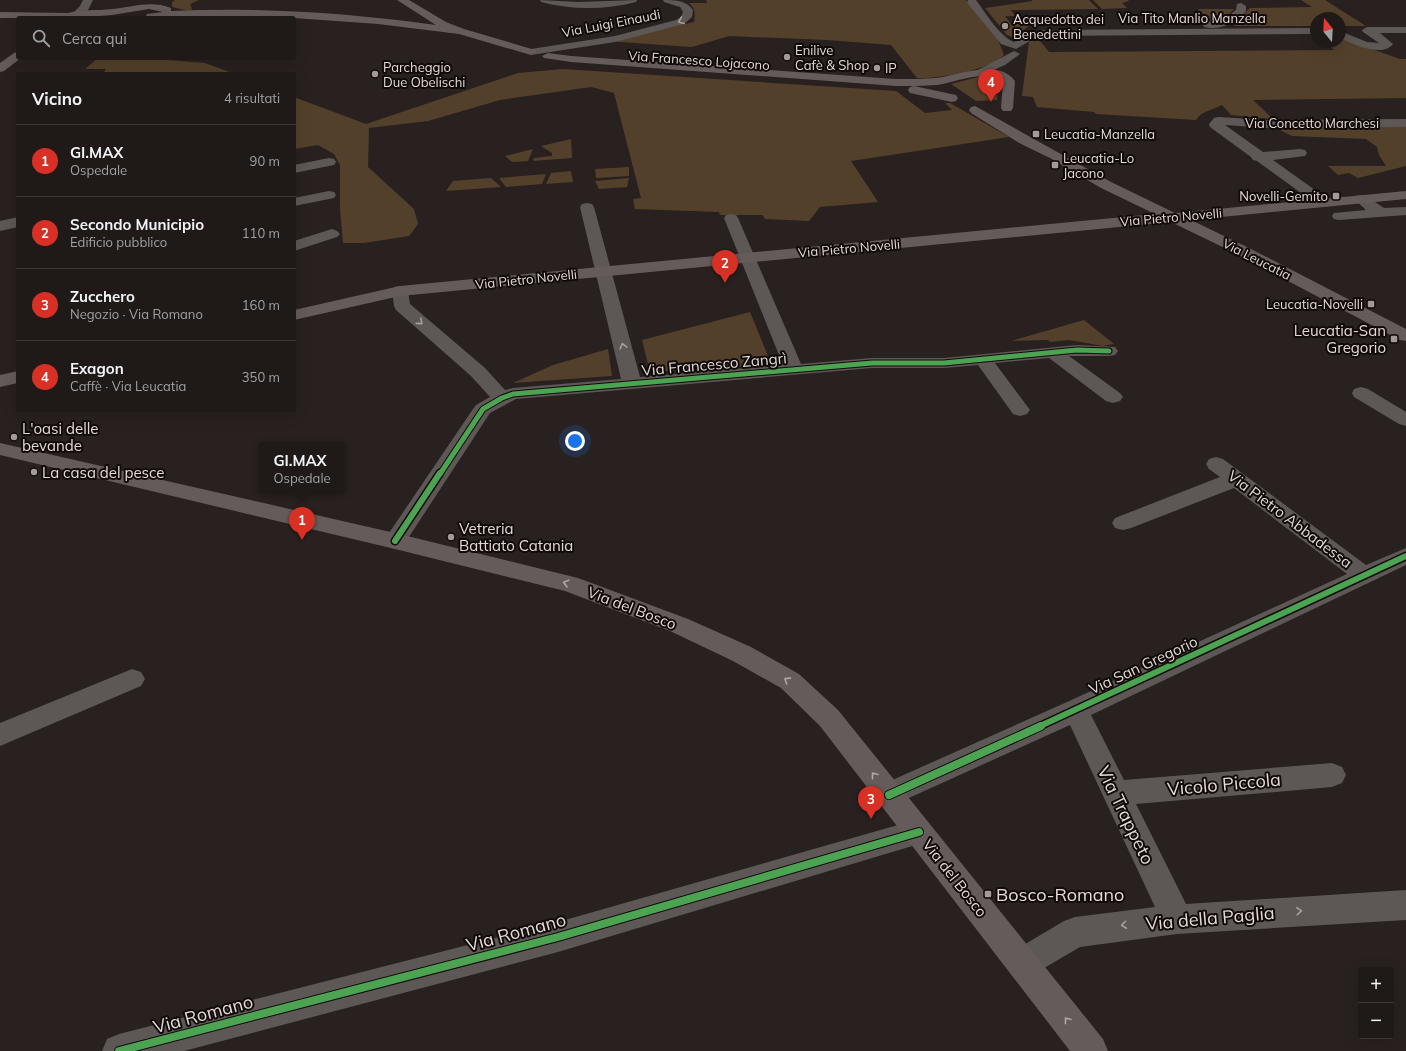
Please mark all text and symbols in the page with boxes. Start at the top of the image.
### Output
street label: Via Luigi Einaudi [560,6,662,40]
street label: Via Tito Manlio Manzella [1118,10,1266,26]
place label: Acquedotto dei Benedettini [1013,11,1104,42]
north arrow [1310,12,1346,48]
search box [16,16,296,60]
one-way arrow [677,17,684,25]
marker: Acquedotto dei Benedettini [1000,21,1010,31]
icon: search [30,27,52,49]
text: Cerca qui [62,29,127,48]
place label: Enilive Cafè & Shop [795,42,869,73]
street label: Via Francesco Lojacono [628,47,770,73]
marker: Enilive Cafè & Shop [782,52,792,62]
place label: Parcheggio Due Obelischi [383,59,465,90]
place label: IP [885,60,897,76]
marker: IP [872,63,882,73]
marker: Parcheggio Due Obelischi [370,69,380,79]
pin: 4 [978,69,1004,102]
text: Vicino [32,88,82,109]
text: 4 risultati [224,90,280,106]
street label: Via Concetto Marchesi [1245,115,1379,131]
place label: Leucatia-Manzella [1044,126,1155,142]
marker: Leucatia-Manzella [1031,129,1041,139]
text: GI.MAX [70,143,123,162]
place label: Leucatia-Lo Jacono [1063,150,1134,181]
text: 1 [41,153,49,169]
text: 90 m [250,153,280,169]
marker: Leucatia-Lo Jacono [1050,160,1060,170]
text: Ospedale [70,162,127,178]
place label: Novelli-Gemito [1239,188,1328,204]
marker: Novelli-Gemito [1331,191,1341,201]
street label: Via Pietro Novelli [1119,205,1223,229]
text: Secondo Municipio [70,215,204,234]
text: 2 [41,225,49,241]
text: 110 m [242,225,280,241]
text: Edificio pubblico [70,234,167,250]
street label: Via Leucatia [1220,235,1294,283]
street label: Via Pietro Novelli [797,236,901,260]
pin: 2 [712,250,738,283]
street label: Via Pietro Novelli [474,266,578,292]
text: Zucchero [70,287,135,306]
place label: Leucatia-Novelli [1266,296,1363,312]
text: 3 [41,297,49,313]
text: 160 m [242,297,280,313]
marker: Leucatia-Novelli [1366,299,1376,309]
text: Negozio · Via Romano [70,306,203,322]
one-way arrow [416,317,423,324]
place label: Leucatia-San Gregorio [1294,321,1386,357]
marker: Leucatia-San Gregorio [1389,334,1399,344]
one-way arrow [619,343,627,349]
street label: Via Francesco Zangrì [641,348,787,380]
text: Exagon [70,359,124,378]
text: 4 [41,369,49,385]
text: 350 m [242,369,280,385]
text: Caffè · Via Leucatia [70,378,186,394]
place label: L'oasi delle bevande [22,419,98,455]
your location [565,431,585,451]
marker: L'oasi delle bevande [9,432,19,442]
popup [259,442,345,494]
text: GI.MAX [273,451,327,470]
place label: La casa del pesce [42,463,165,482]
street label: Via Pietro Abbadessa [1224,466,1356,572]
marker: La casa del pesce [29,467,39,477]
text: Ospedale [273,470,331,486]
pin: 1 [289,507,315,540]
place label: Vetreria Battiato Catania [459,519,573,555]
marker: Vetreria Battiato Catania [446,532,456,542]
one-way arrow [562,580,569,588]
street label: Via del Bosco [585,582,679,634]
street label: Via San Gregorio [1086,632,1200,698]
one-way arrow [784,677,791,684]
street label: Via Trappeto [1092,762,1160,868]
street label: Vicolo Piccola [1166,768,1282,800]
one-way arrow [872,773,879,780]
pin: 3 [858,786,884,819]
street label: Via del Bosco [919,835,991,921]
place label: Bosco-Romano [996,883,1124,906]
marker: Bosco-Romano [983,889,993,899]
street label: Via della Paglia [1145,901,1275,935]
one-way arrow [1296,907,1302,916]
street label: Via Romano [464,908,568,956]
one-way arrow [1121,920,1127,929]
map controls [1358,967,1394,1039]
button: + [1358,967,1394,1003]
street label: Via Romano [151,990,255,1038]
button: − [1358,1003,1394,1039]
one-way arrow [1065,1018,1072,1025]

